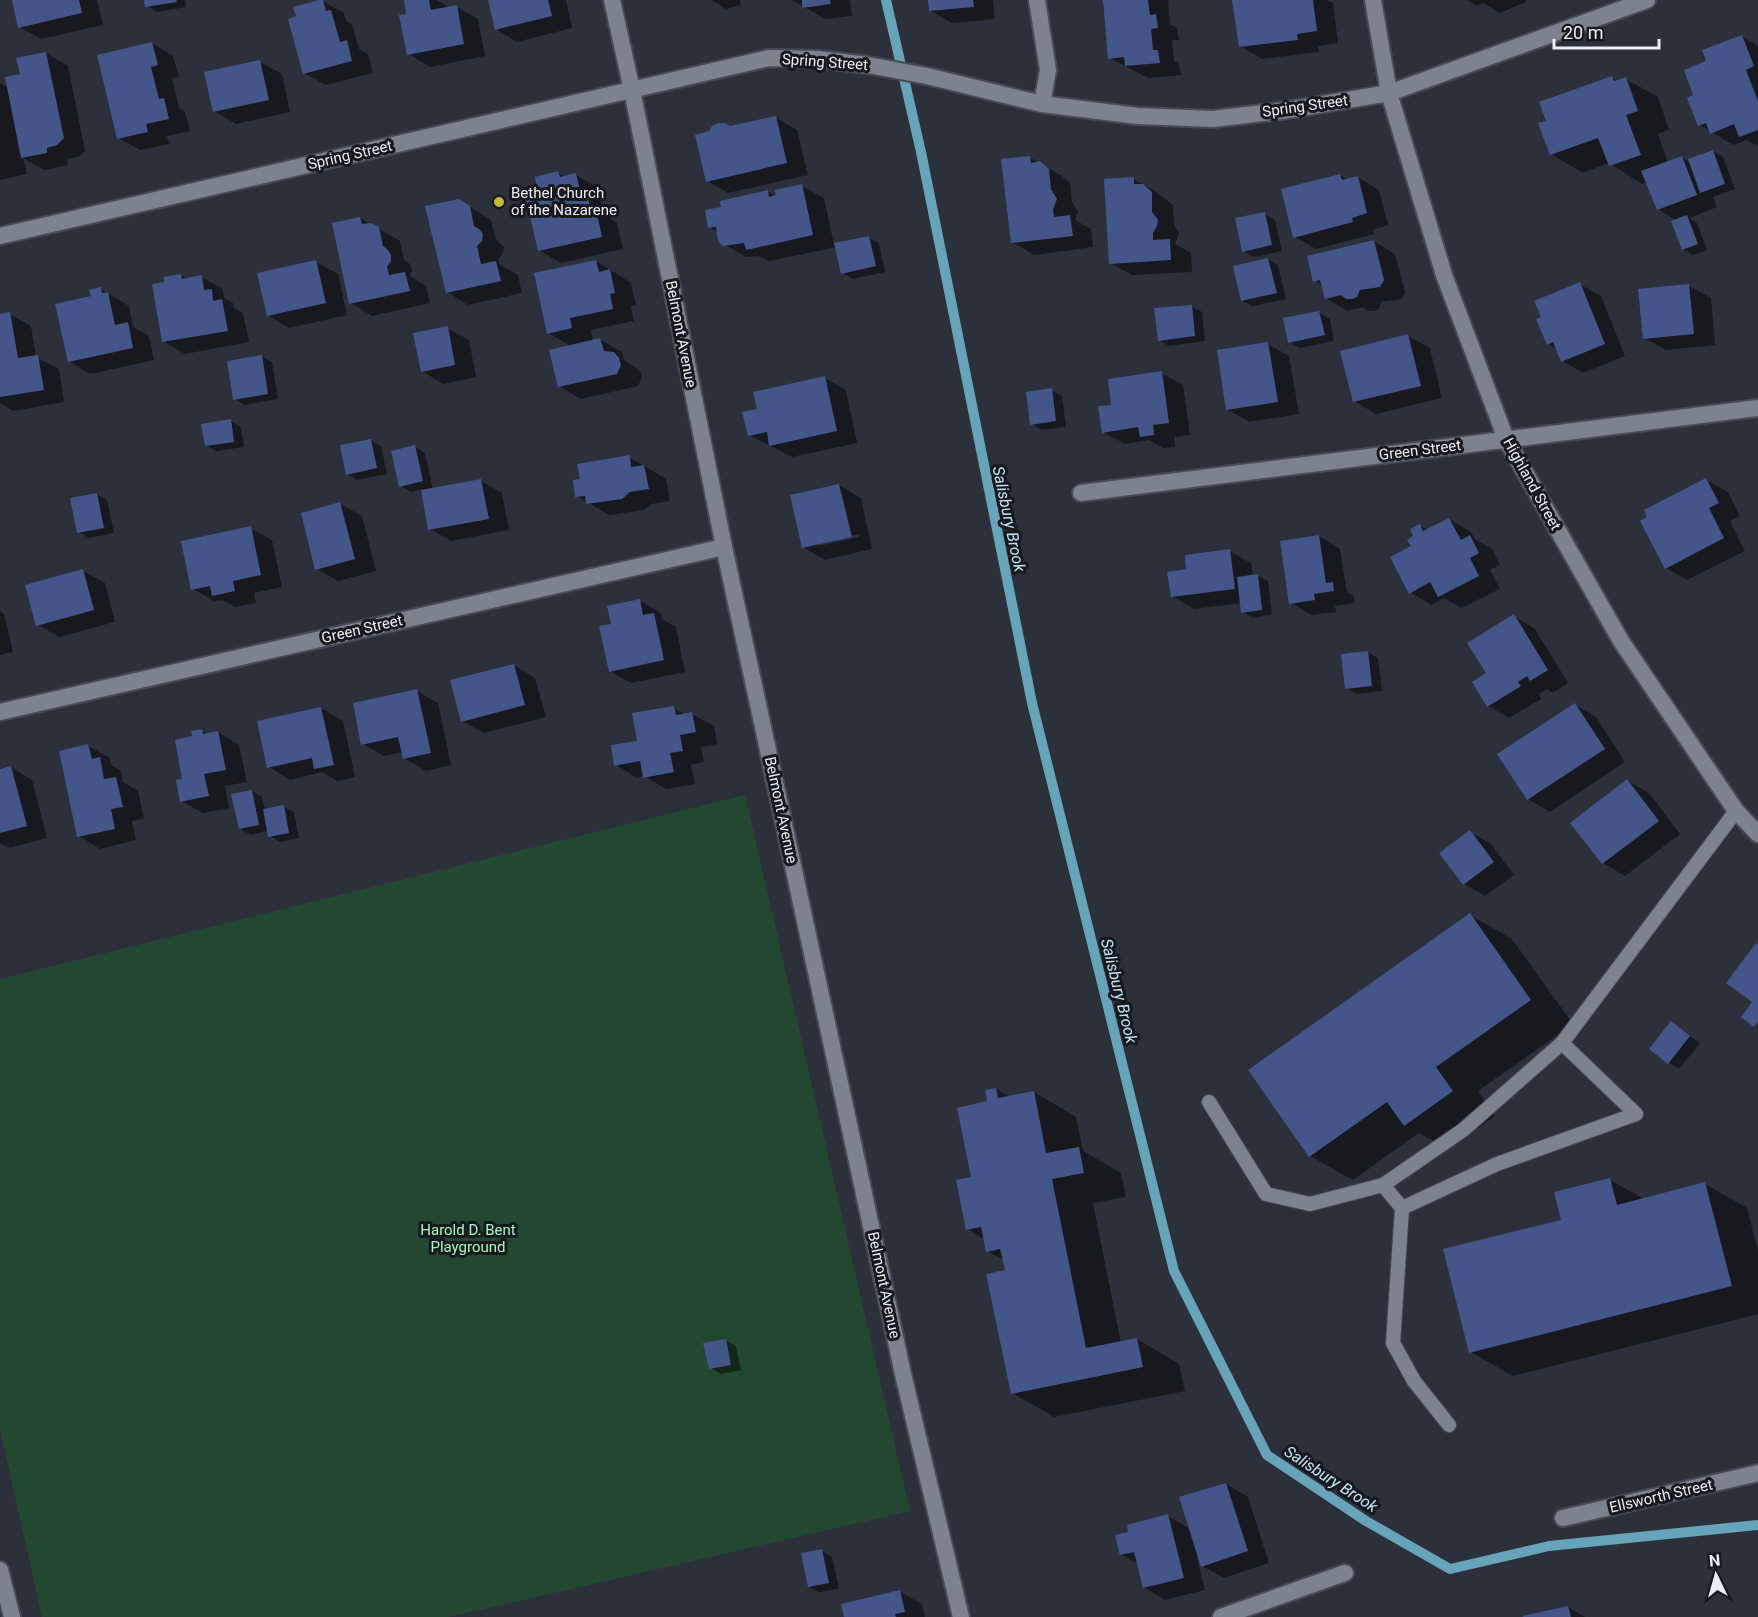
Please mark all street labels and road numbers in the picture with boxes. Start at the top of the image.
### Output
street label: Spring Street [781,50,869,74]
street label: Spring Street [1261,91,1349,121]
street label: Spring Street [306,137,394,173]
street label: Belmont Avenue [662,279,700,389]
street label: Highland Street [1499,435,1565,533]
street label: Green Street [1378,436,1462,464]
street label: Green Street [320,611,404,647]
street label: Belmont Avenue [761,755,801,865]
street label: Belmont Avenue [864,1230,904,1340]
street label: Ellsworth Street [1608,1475,1714,1517]

